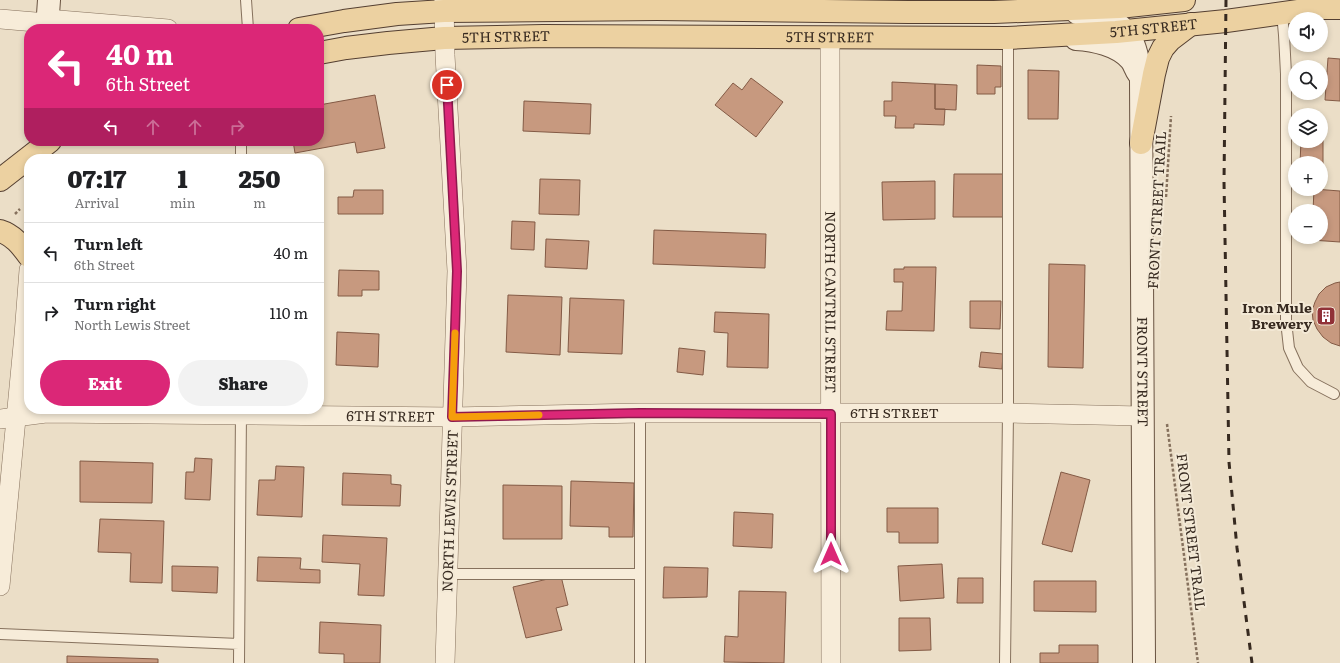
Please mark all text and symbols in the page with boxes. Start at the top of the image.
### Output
map controls [1288,12,1328,244]
button: sound [1288,12,1328,52]
street label: 5TH STREET [1109,13,1199,41]
street label: 5TH STREET [462,25,550,47]
street label: 5TH STREET [786,26,874,46]
text: 40 m [106,32,174,74]
icon: left [40,40,92,92]
button: search [1288,60,1328,100]
pin [430,68,464,102]
text: 6th Street [106,70,190,97]
icon: arrive [436,74,458,96]
button: layers [1288,108,1328,148]
icon: left [100,116,122,138]
icon: ahead [142,116,164,138]
icon: ahead [184,116,206,138]
icon: right [226,116,248,138]
street label: FRONT STREET TRAIL [1142,130,1170,290]
button: + [1288,156,1328,196]
text: 07:17 [67,160,126,195]
text: 1 [177,160,187,195]
text: 250 [239,160,281,195]
text: Arrival [75,193,119,212]
text: min [170,193,195,212]
text: m [253,193,266,212]
button: − [1288,204,1328,244]
street label: NORTH CANTRIL STREET [821,211,842,393]
text: Turn left [74,232,143,255]
text: 40 m [274,241,308,264]
icon: left [40,242,62,264]
text: 6th Street [74,255,135,274]
text: Turn right [74,292,156,315]
place label: Iron Mule Brewery [1242,297,1312,333]
text: 110 m [270,301,308,324]
icon: right [40,302,62,324]
building icon: Iron Mule Brewery [1315,305,1337,327]
text: North Lewis Street [74,315,190,334]
street label: FRONT STREET [1133,317,1154,427]
button: Exit [40,360,170,406]
button: Share [178,360,308,406]
street label: 6TH STREET [850,402,939,422]
street label: 6TH STREET [346,405,435,426]
street label: NORTH LEWIS STREET [436,429,462,592]
street label: FRONT STREET TRAIL [1172,452,1212,612]
position arrow [810,533,852,575]

